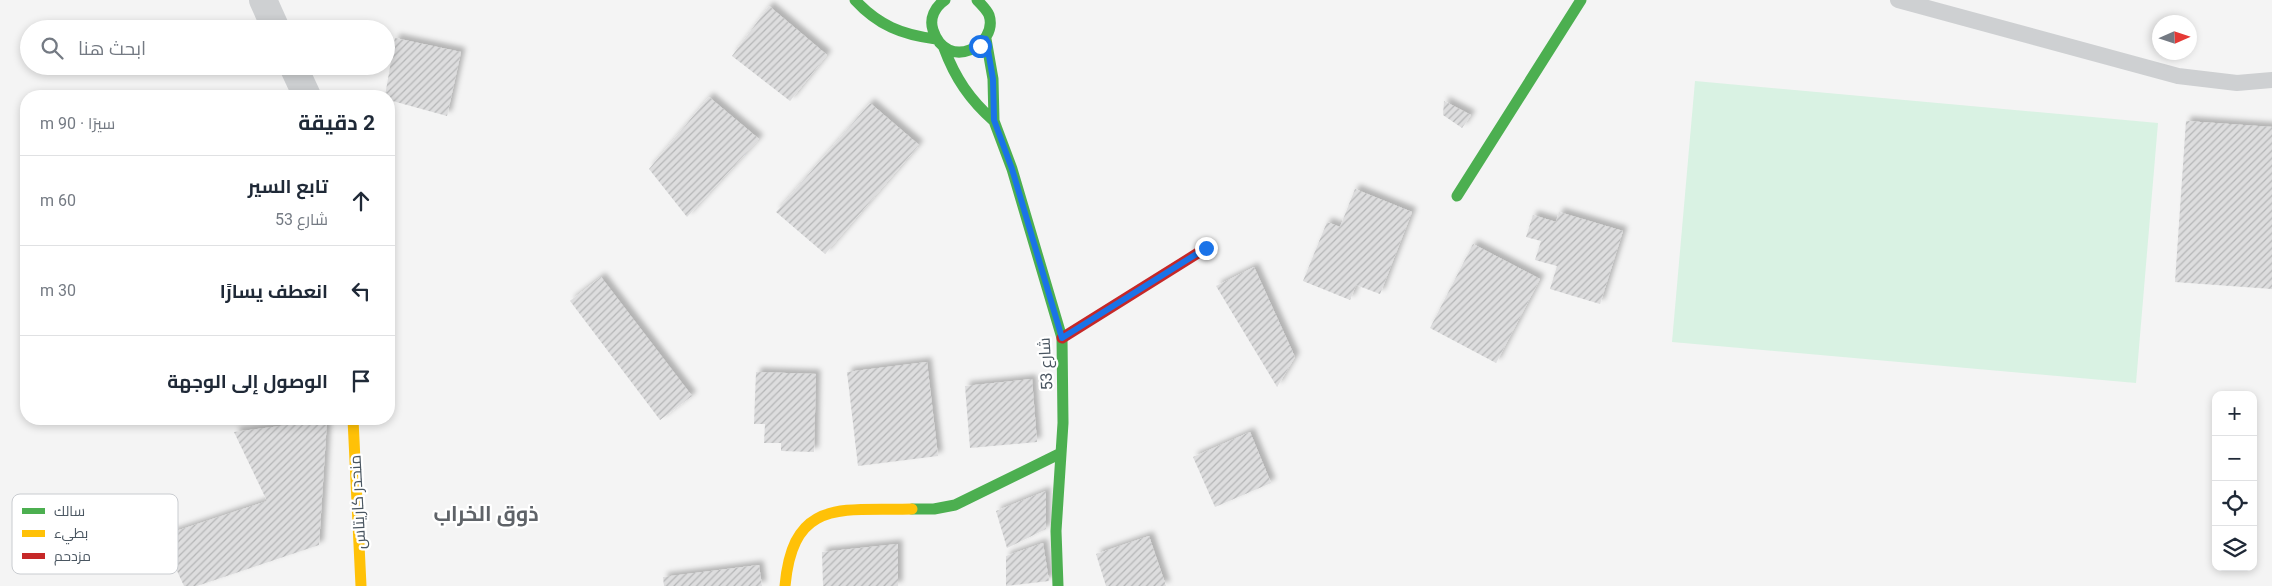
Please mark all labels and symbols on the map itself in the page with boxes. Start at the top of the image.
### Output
north arrow [2152,15,2197,60]
route start [969,35,992,58]
route end [1195,237,1218,260]
street label: شارع 53 [1035,337,1058,391]
street label: منحدر كاريتاس [346,454,370,550]
legend [12,494,178,574]
district label: ذوق الخراب [433,502,539,527]
text: سالك [54,503,85,519]
text: بطيء [54,525,88,545]
text: مزدحم [54,548,91,566]

